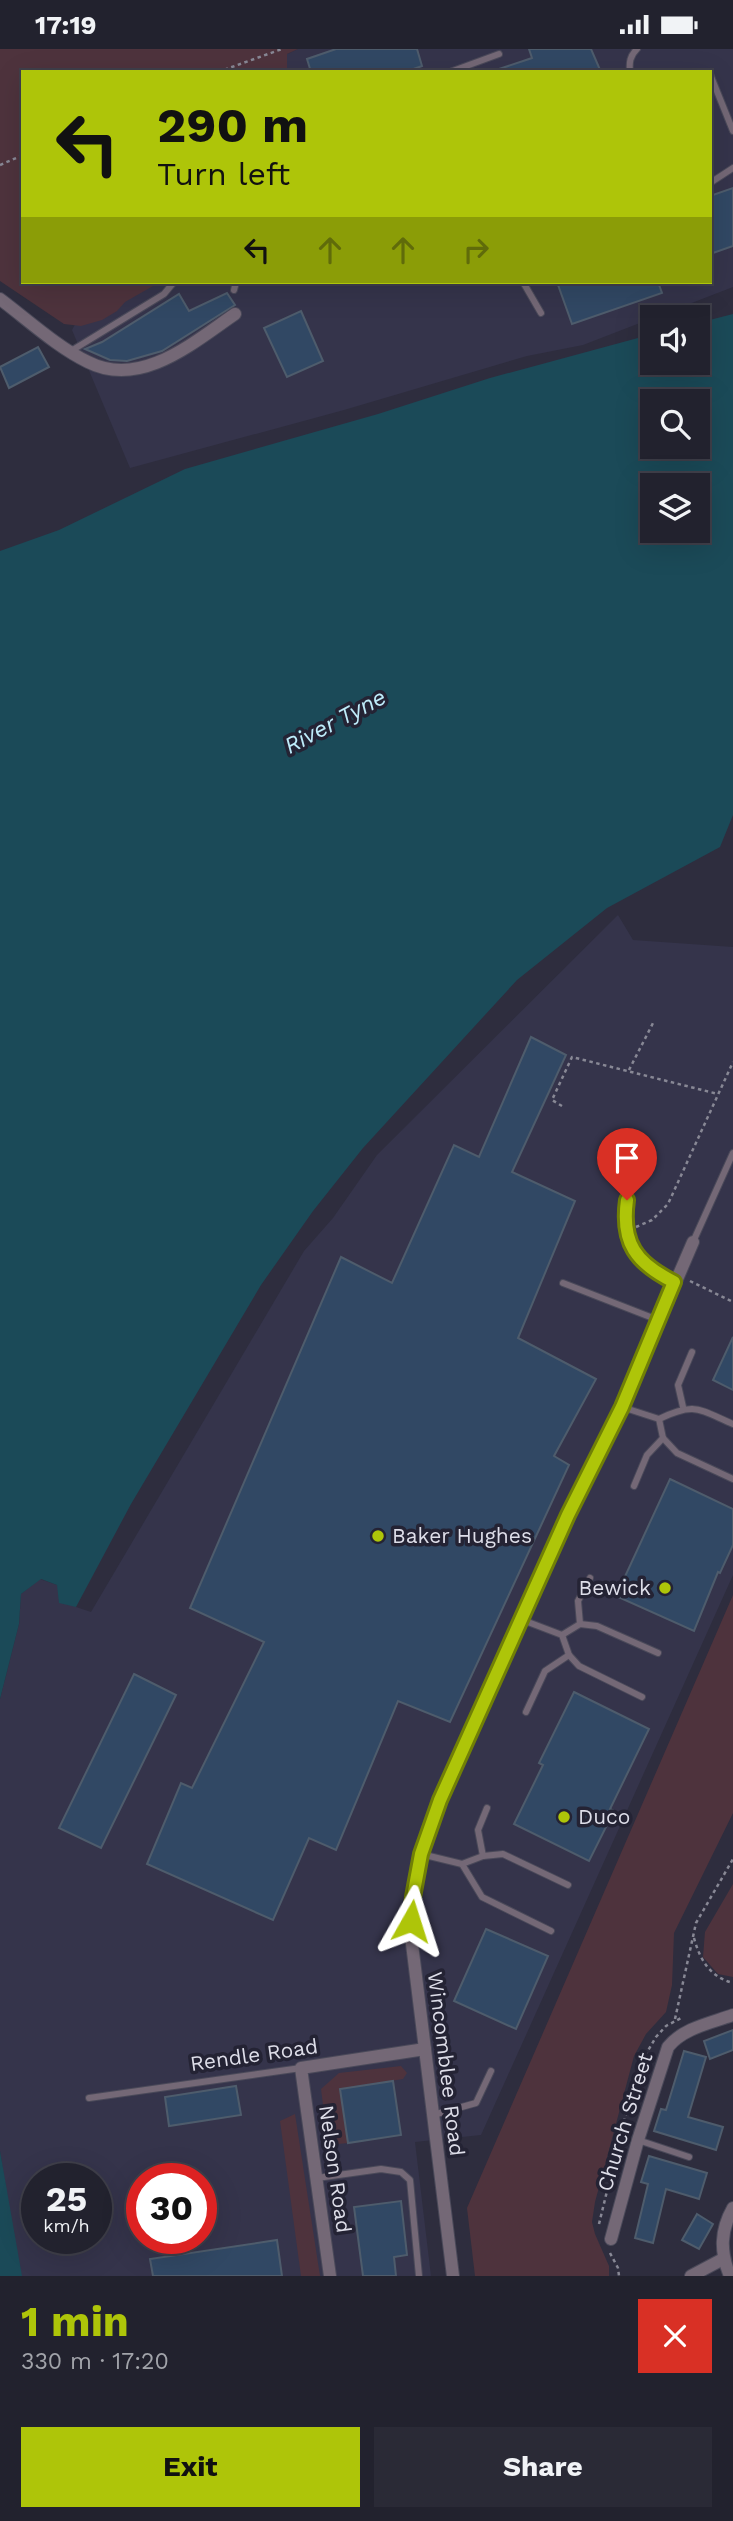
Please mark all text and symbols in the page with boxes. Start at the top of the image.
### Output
text: 17:19 [35,10,97,40]
text: 290 m [157,96,308,154]
icon: left [42,98,133,189]
text: Turn left [157,155,290,193]
icon: left [238,231,276,269]
icon: ahead [311,231,349,269]
icon: ahead [384,231,422,269]
icon: right [457,231,495,269]
map controls [640,305,710,543]
button: sound [640,305,710,375]
button: search [640,389,710,459]
button: layers [640,473,710,543]
water label: River Tyne [280,683,391,760]
pin [597,1128,657,1200]
icon: arrive [608,1139,646,1177]
place label: Baker Hughes [392,1523,532,1548]
marker: Baker Hughes [370,1528,386,1544]
place label: Bewick [579,1575,651,1600]
marker: Bewick [657,1580,673,1596]
place label: Duco [578,1804,630,1829]
marker: Duco [556,1809,572,1825]
position arrow [374,1884,448,1958]
street label: Wincomblee Road [423,1970,470,2157]
street label: Rendle Road [188,2033,319,2076]
street label: Church Street [592,2049,658,2194]
street label: Nelson Road [314,2103,357,2234]
speed limit sign: 30 [126,2163,217,2254]
text: 25 [46,2178,87,2220]
text: km/h [43,2215,90,2236]
text: 1 min [21,2297,129,2346]
button: close [638,2299,712,2373]
text: 330 m · 17:20 [21,2348,169,2375]
button: Exit [21,2427,360,2507]
button: Share [374,2427,712,2507]

